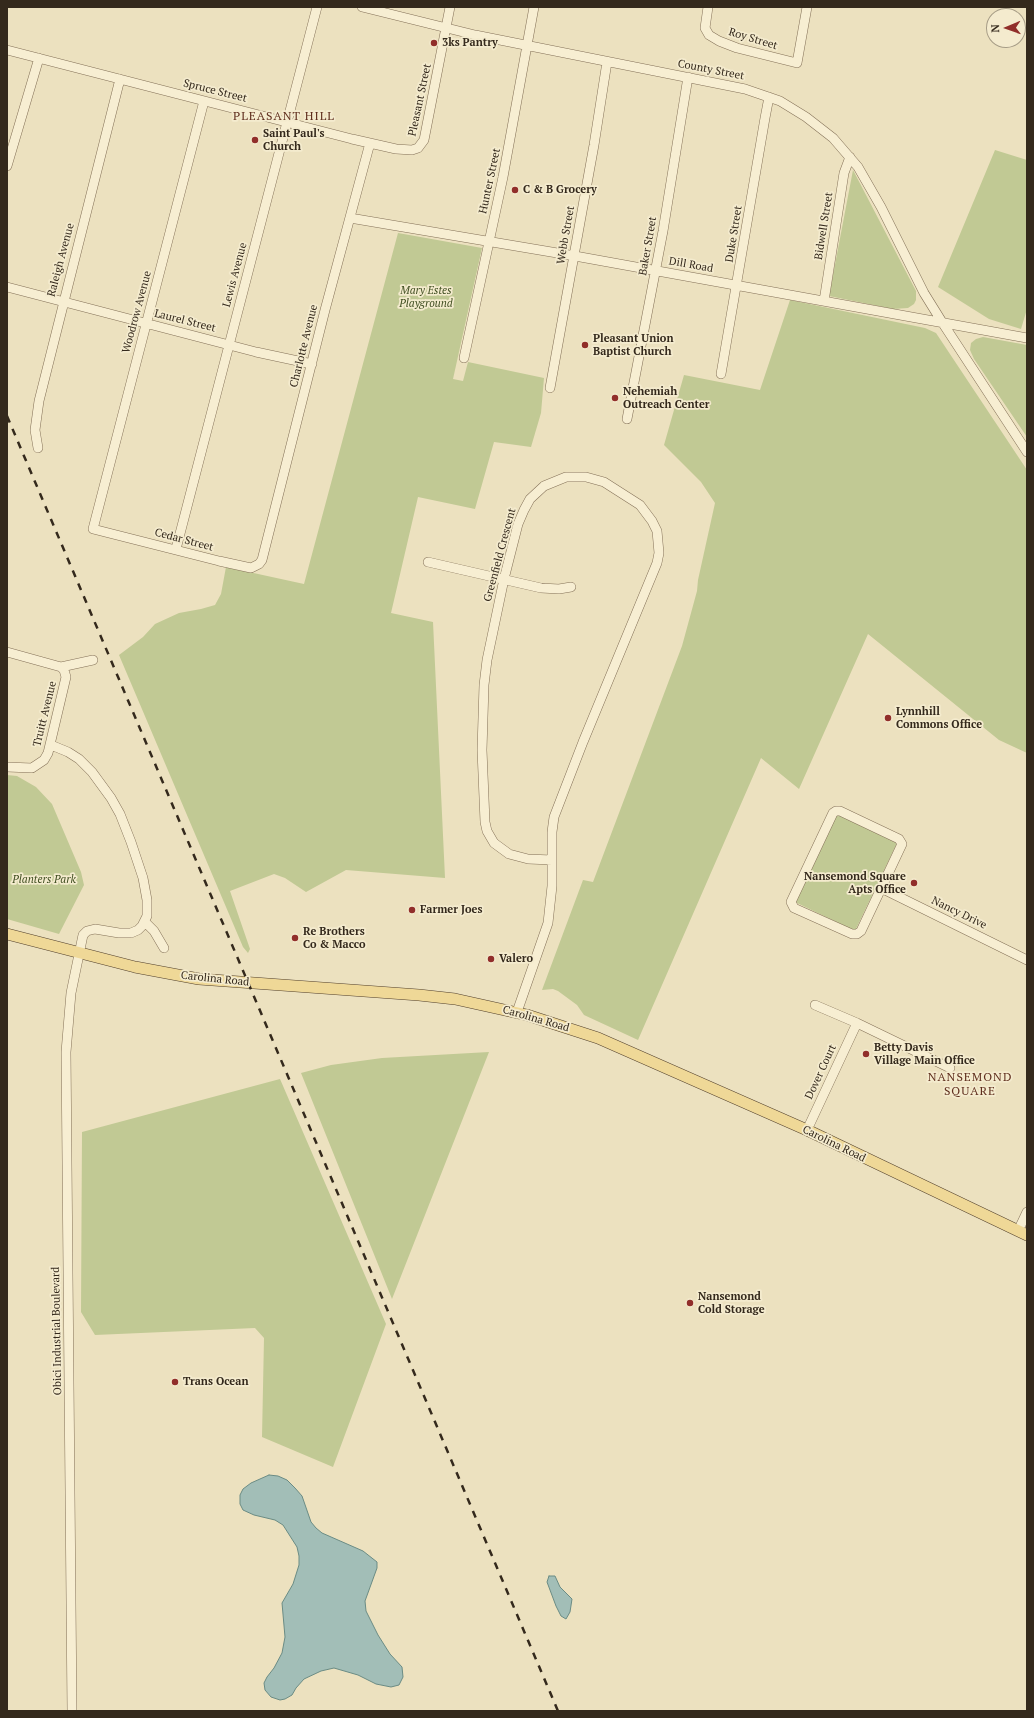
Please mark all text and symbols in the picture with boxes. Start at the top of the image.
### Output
north arrow [986,8,1026,48]
text: N [988,24,1002,33]
street label: Roy Street [727,25,779,53]
place label: 3ks Pantry [442,36,498,50]
marker: 3ks Pantry [429,38,439,48]
street label: County Street [677,57,745,83]
street label: Pleasant Street [406,62,434,138]
street label: Spruce Street [182,77,248,105]
district label: PLEASANT HILL [233,110,335,124]
place label: Saint Paul's Church [263,127,324,153]
marker: Saint Paul's Church [250,135,260,145]
street label: Hunter Street [477,147,503,215]
place label: C & B Grocery [523,183,597,197]
marker: C & B Grocery [510,185,520,195]
street label: Bidwell Street [812,191,836,261]
street label: Webb Street [554,205,578,265]
street label: Duke Street [723,205,745,263]
street label: Baker Street [636,215,660,277]
street label: Raleigh Avenue [45,222,77,298]
street label: Lewis Avenue [220,241,250,309]
street label: Dill Road [668,255,714,275]
street label: Woodrow Avenue [120,269,154,355]
park label: Mary Estes Playground [399,284,453,310]
street label: Charlotte Avenue [287,303,321,389]
street label: Laurel Street [153,307,217,335]
place label: Pleasant Union Baptist Church [593,332,673,358]
marker: Pleasant Union Baptist Church [580,340,590,350]
place label: Nehemiah Outreach Center [623,385,710,411]
marker: Nehemiah Outreach Center [610,393,620,403]
street label: Greenfield Crescent [481,507,519,603]
street label: Cedar Street [153,526,215,554]
street label: Truitt Avenue [30,680,60,748]
place label: Lynnhill Commons Office [896,705,982,731]
marker: Lynnhill Commons Office [883,713,893,723]
place label: Nansemond Square Apts Office [804,870,906,896]
park label: Planters Park [12,873,76,887]
marker: Nansemond Square Apts Office [909,878,919,888]
street label: Nancy Drive [929,894,989,932]
place label: Farmer Joes [420,903,482,917]
marker: Farmer Joes [407,905,417,915]
place label: Re Brothers Co & Macco [303,925,365,951]
marker: Re Brothers Co & Macco [290,933,300,943]
place label: Valero [499,952,533,966]
marker: Valero [486,954,496,964]
street label: Carolina Road [180,969,250,989]
street label: Carolina Road [501,1003,571,1035]
place label: Betty Davis Village Main Office [874,1041,975,1067]
street label: Dover Court [803,1042,839,1102]
marker: Betty Davis Village Main Office [861,1049,871,1059]
district label: NANSEMOND SQUARE [928,1071,1012,1099]
street label: Carolina Road [800,1123,868,1165]
street label: Obici Industrial Boulevard [49,1267,65,1395]
place label: Nansemond Cold Storage [698,1290,765,1316]
marker: Nansemond Cold Storage [685,1298,695,1308]
place label: Trans Ocean [183,1375,248,1389]
marker: Trans Ocean [170,1377,180,1387]

